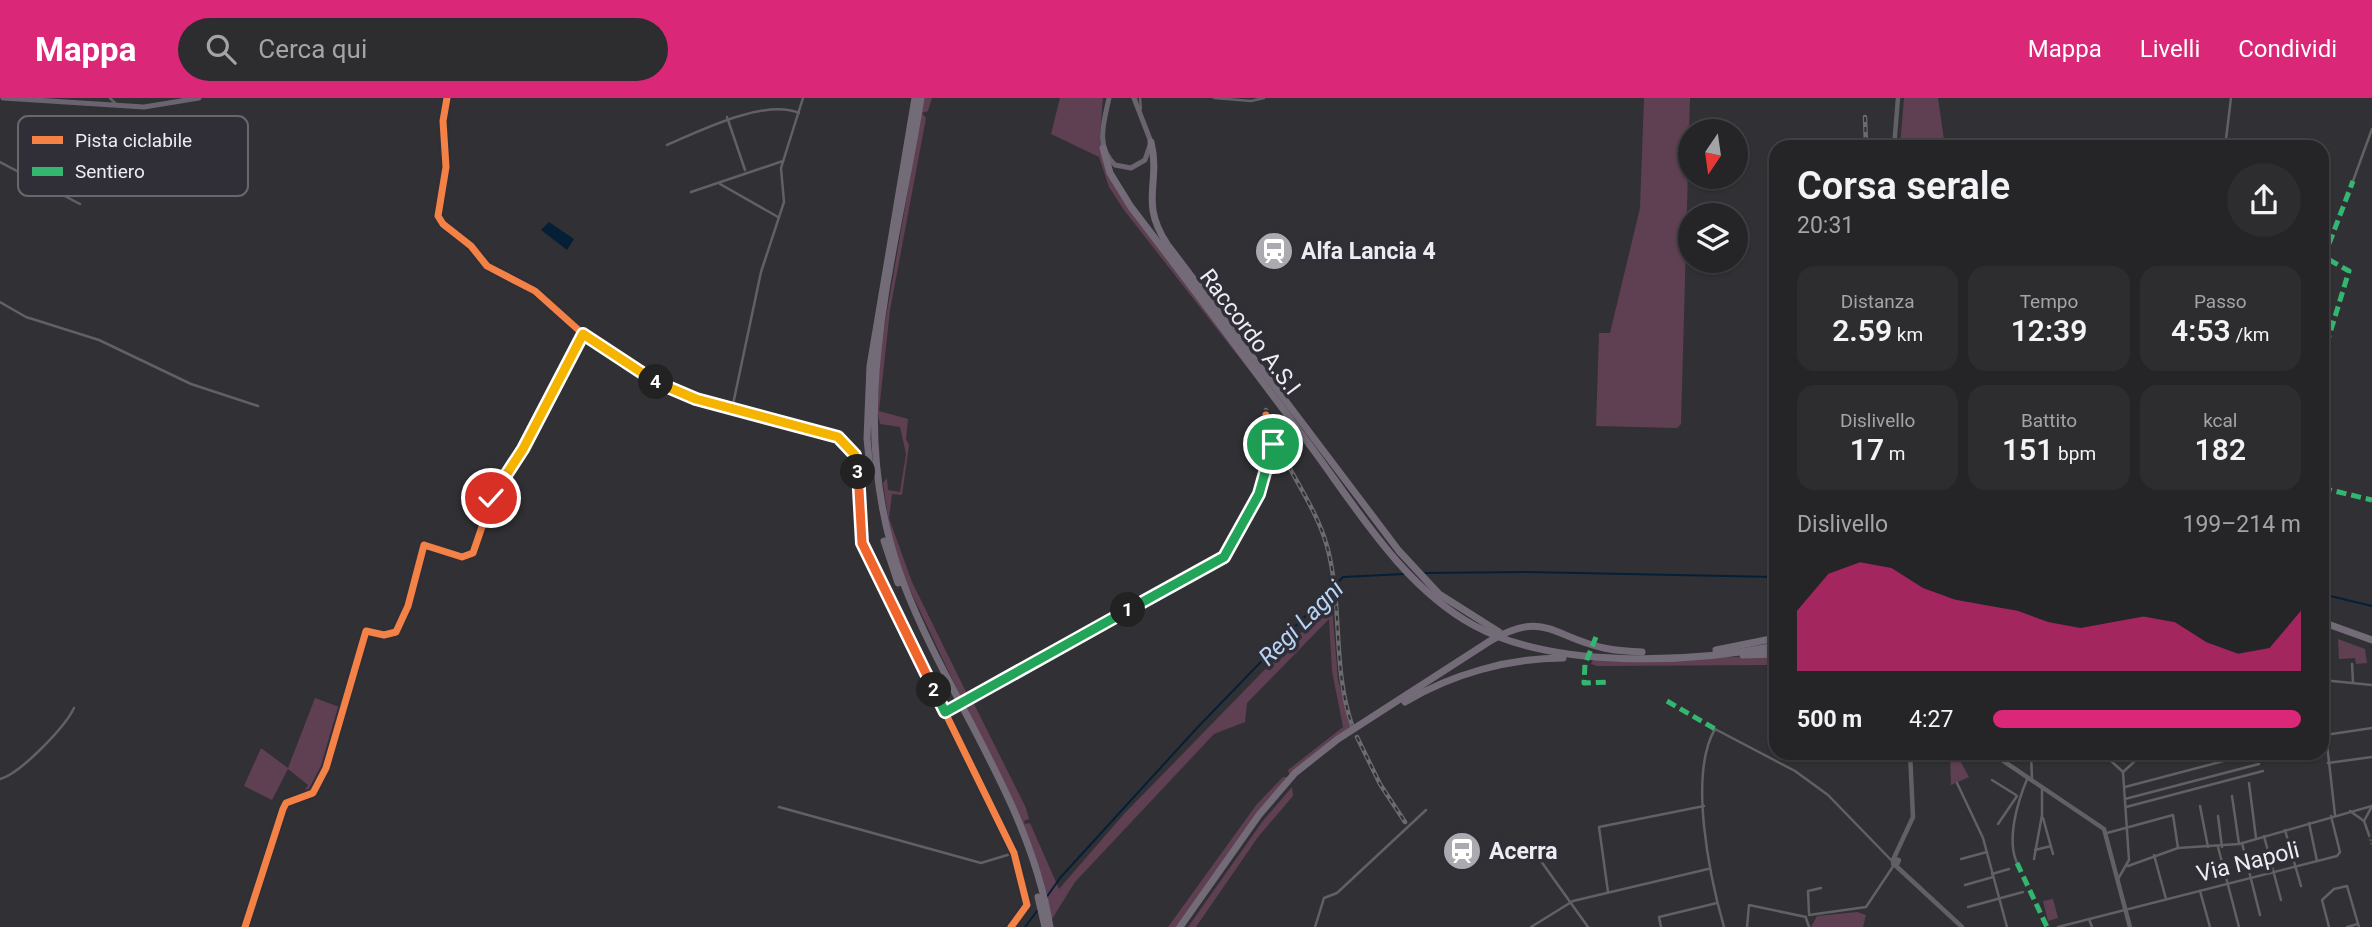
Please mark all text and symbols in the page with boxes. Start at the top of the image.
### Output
search box [178,18,668,81]
text: Mappa [35,30,136,69]
icon: search [202,30,240,68]
text: Cerca qui [258,34,367,64]
text: Mappa [2028,35,2102,63]
text: Livelli [2140,35,2200,63]
text: Condividi [2238,35,2337,63]
legend [18,116,248,196]
north arrow [1678,119,1748,189]
map controls [1678,119,1748,273]
text: Pista ciclabile [75,129,192,152]
text: Sentiero [75,160,145,183]
button: share [2227,163,2301,237]
text: Corsa serale [1797,164,2010,208]
button: layers [1678,203,1748,273]
text: 20:31 [1797,212,1854,239]
station icon: Alfa Lancia 4 [1253,230,1295,272]
place label: Alfa Lancia 4 [1301,238,1436,265]
street label: Raccordo A.S.I [1194,264,1306,400]
text: Distanza [1841,290,1915,313]
text: Tempo [2020,290,2078,313]
text: Passo [2194,290,2247,313]
text: 2.59 [1832,313,1892,348]
text: 12:39 [2011,313,2087,348]
text: 4:53 [2171,313,2231,348]
text: km [1892,323,1923,346]
text: /km [2231,323,2270,346]
pin: 4 [638,364,674,400]
text: 4 [650,370,661,393]
text: Dislivello [1840,409,1915,432]
text: Battito [2021,409,2077,432]
text: kcal [2203,409,2238,432]
pin [1243,414,1303,474]
icon: arrive [1254,425,1292,463]
text: 17 [1850,432,1884,467]
text: 151 [2002,432,2053,467]
text: 182 [2195,432,2246,467]
text: m [1884,442,1905,465]
text: bpm [2053,442,2096,465]
pin: 3 [840,454,876,490]
text: 3 [852,460,863,483]
pin [461,468,521,528]
icon: check [472,479,510,517]
text: Dislivello [1797,511,1888,538]
text: 199–214 m [2182,511,2301,538]
water label: Regi Lagni [1253,575,1349,671]
pin: 1 [1110,592,1146,628]
text: 1 [1122,598,1133,621]
pin: 2 [916,672,951,708]
text: 2 [928,678,939,701]
text: 500 m [1797,706,1862,733]
text: 4:27 [1909,706,1953,733]
station icon: Acerra [1441,830,1483,872]
street label: Via Napoli [2194,836,2302,888]
place label: Acerra [1489,838,1558,865]

